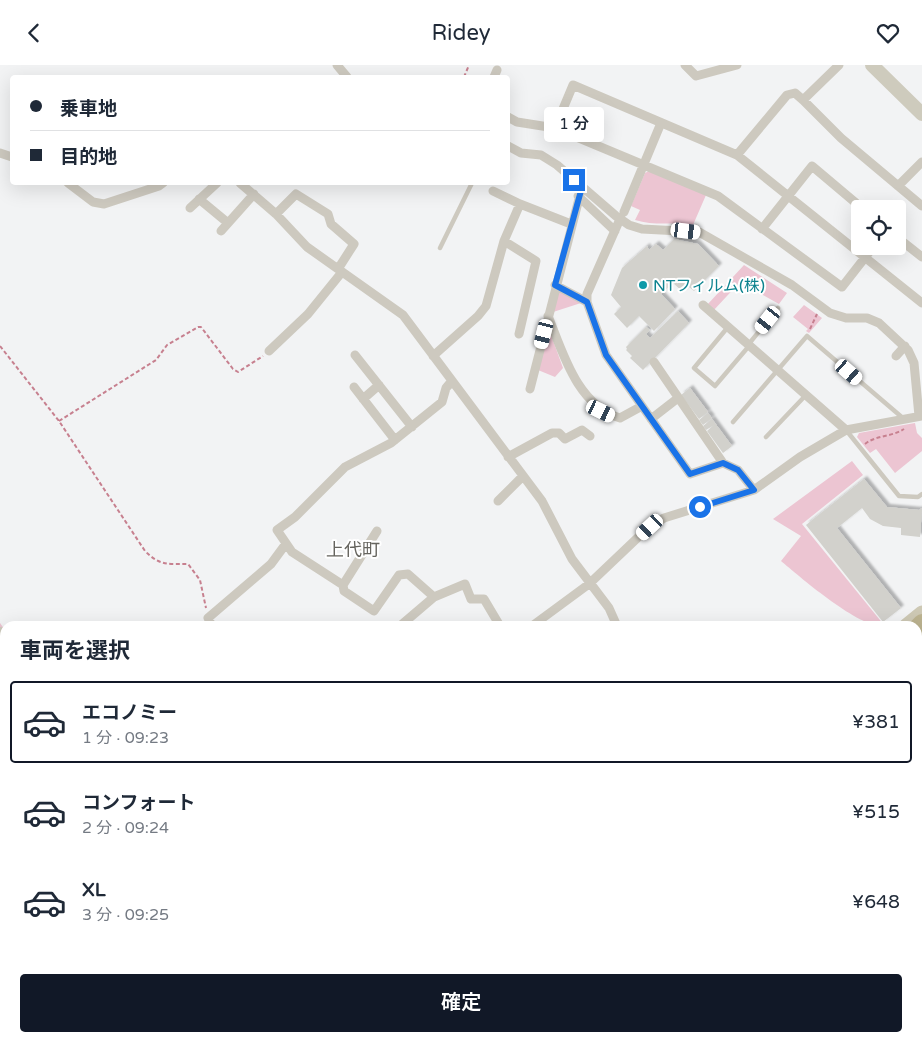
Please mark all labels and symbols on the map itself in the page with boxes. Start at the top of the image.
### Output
callout: 1 分 [544,107,604,143]
route end [563,169,585,191]
car [670,222,701,240]
place label: NTフィルム(株) [653,276,765,296]
marker: NTフィルム(株) [637,279,649,291]
car [752,304,783,336]
car [533,318,554,350]
car [832,356,865,388]
car [584,398,617,424]
route start [689,496,711,518]
car [633,511,666,543]
district label: 上代町 [326,539,380,561]

